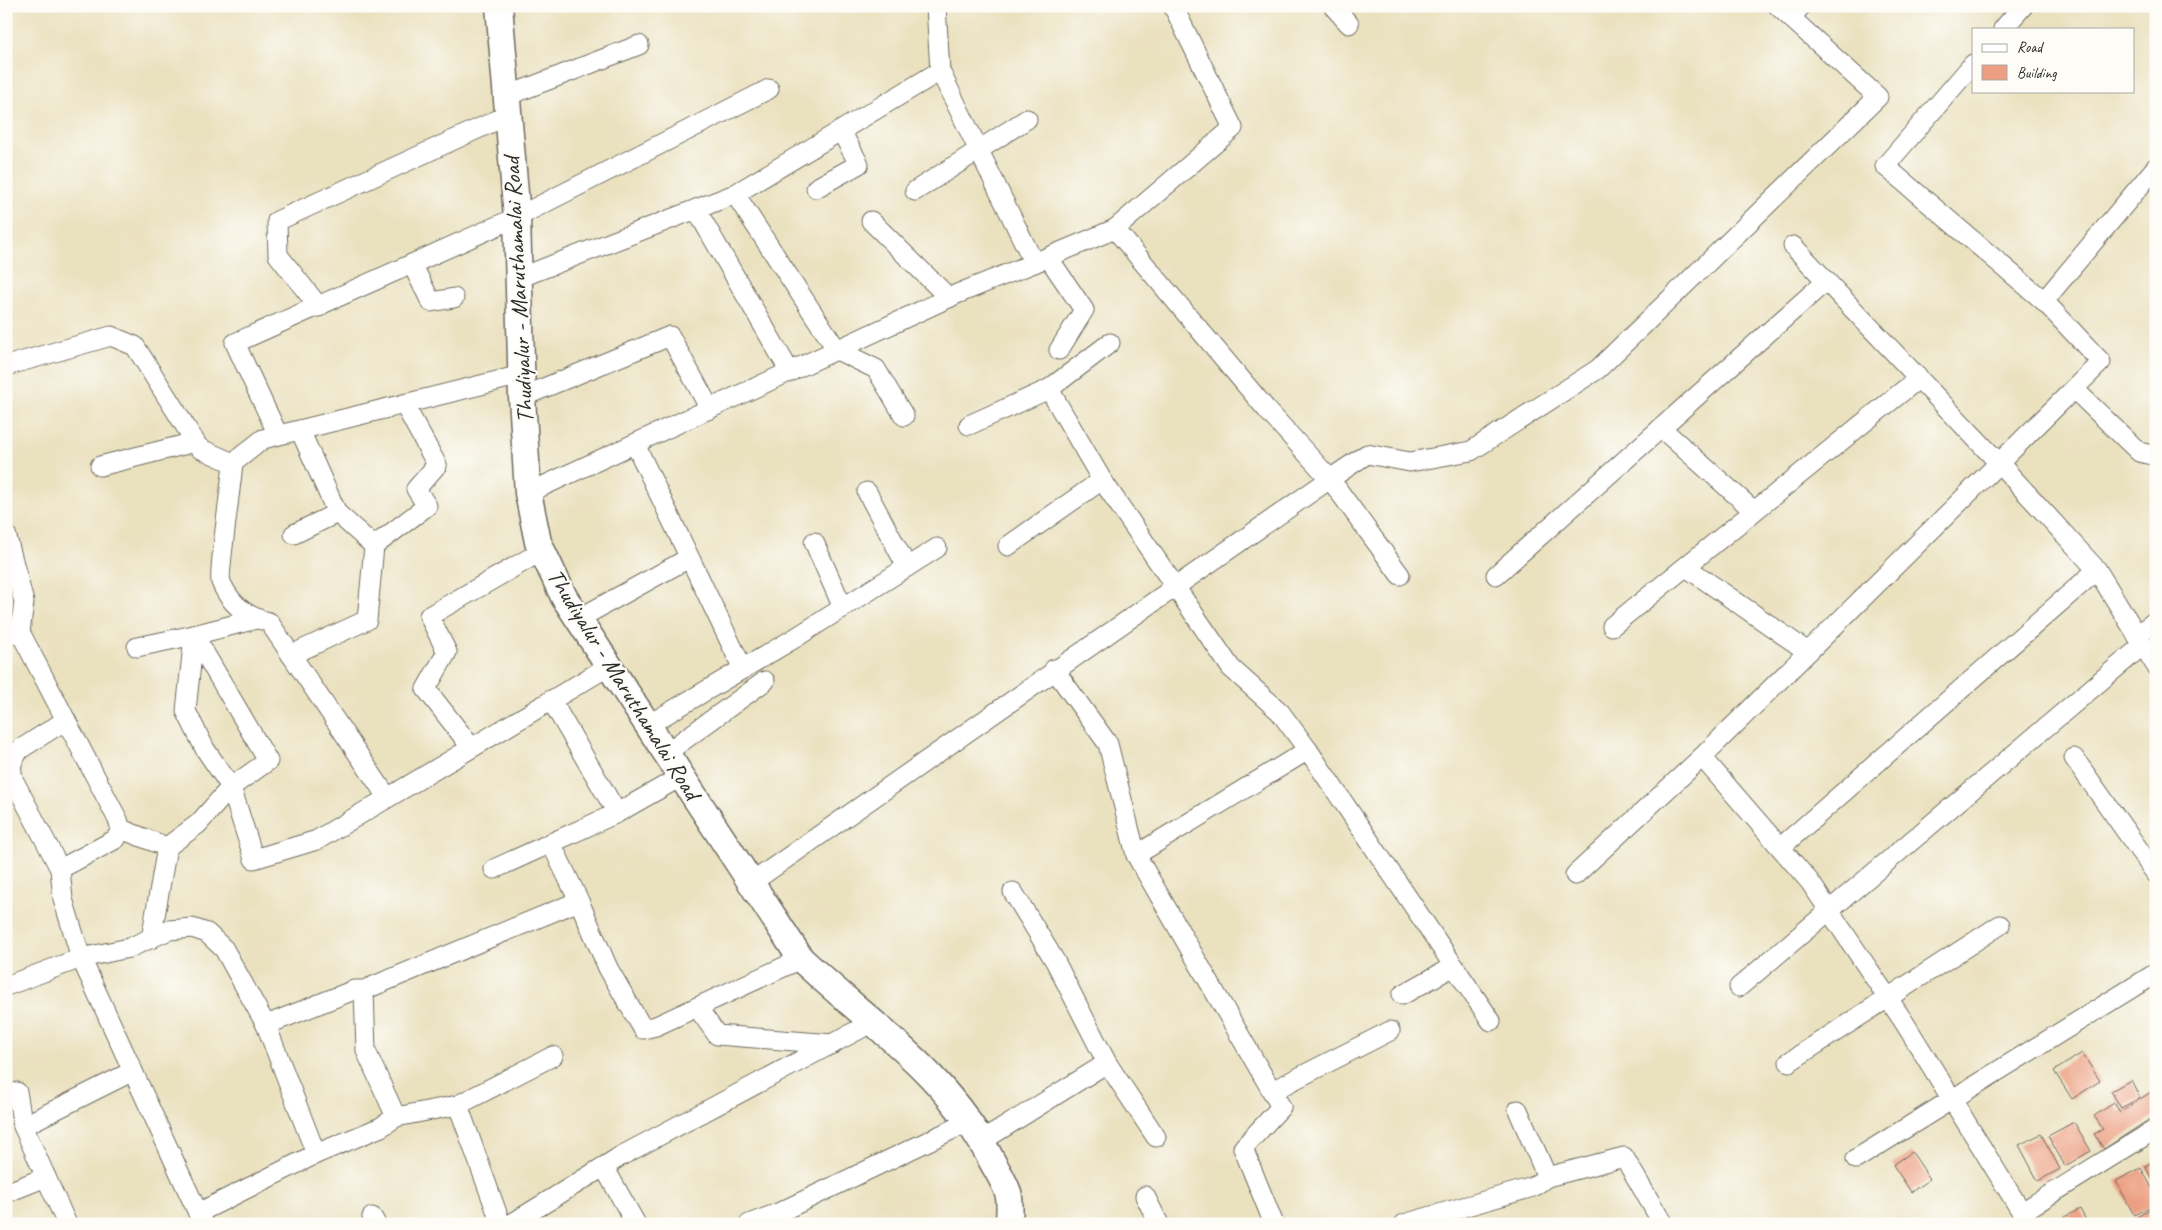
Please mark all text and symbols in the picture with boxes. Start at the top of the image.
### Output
legend [1972,28,2134,92]
text: Road [2017,38,2044,57]
text: Building [2017,64,2057,83]
street label: Thudiyalur - Maruthamalai Road [496,153,540,424]
street label: Thudiyalur - Maruthamalai Road [541,563,709,808]

